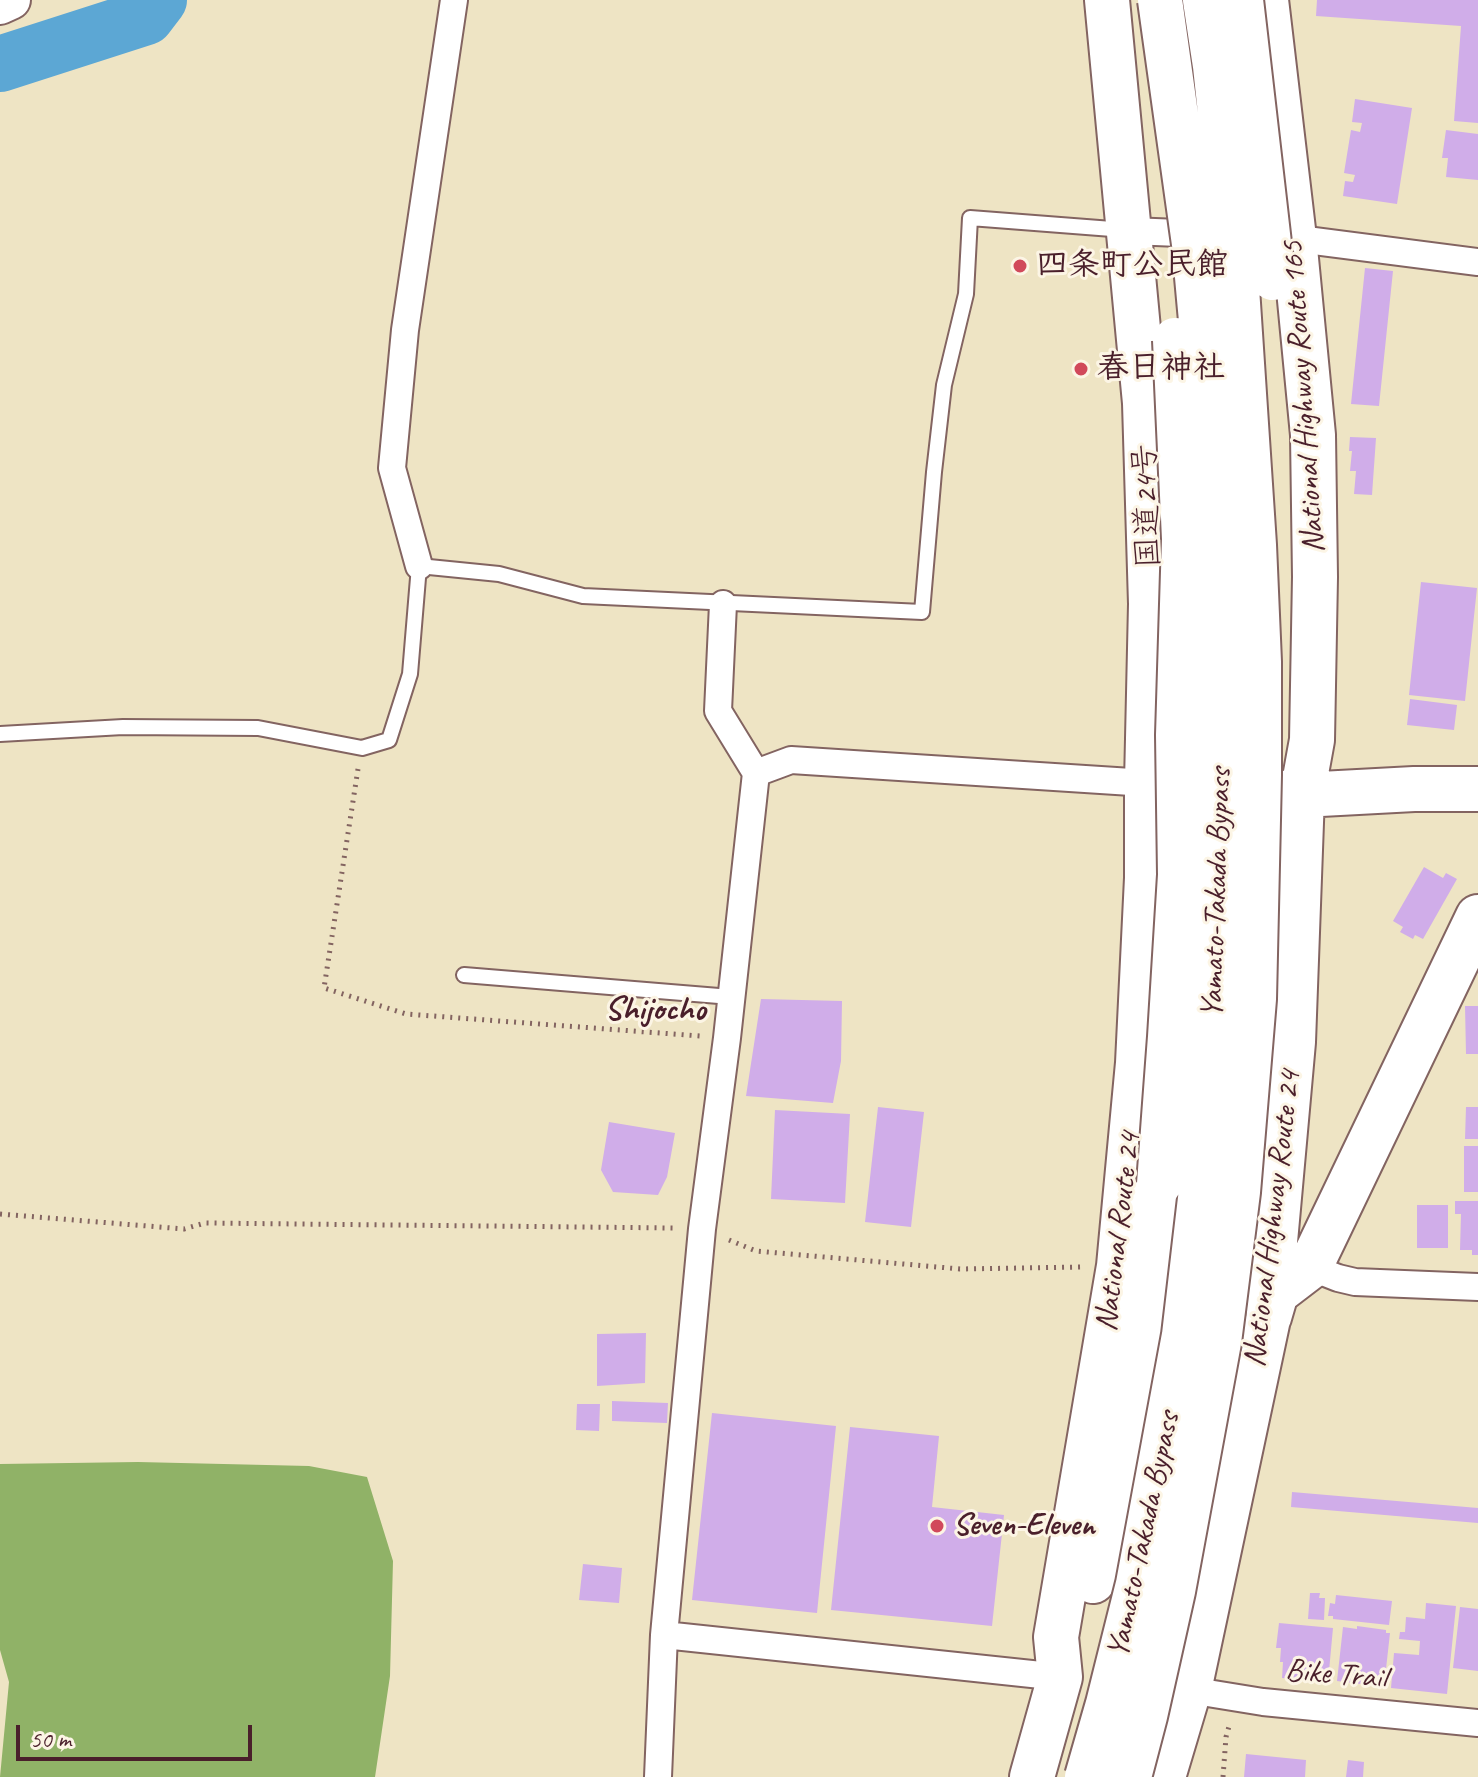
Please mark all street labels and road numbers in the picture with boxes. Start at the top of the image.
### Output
street label: National Highway Route 165 [1274,240,1334,554]
street label: 国道24号 [1127,443,1169,569]
street label: Yamato-Takada Bypass [1193,767,1241,1019]
street label: National Highway Route 24 [1236,1069,1310,1369]
street label: National Route 24 [1088,1130,1150,1334]
street label: Yamato-Takada Bypass [1099,1409,1189,1661]
street label: Bike Trail [1284,1651,1388,1699]

